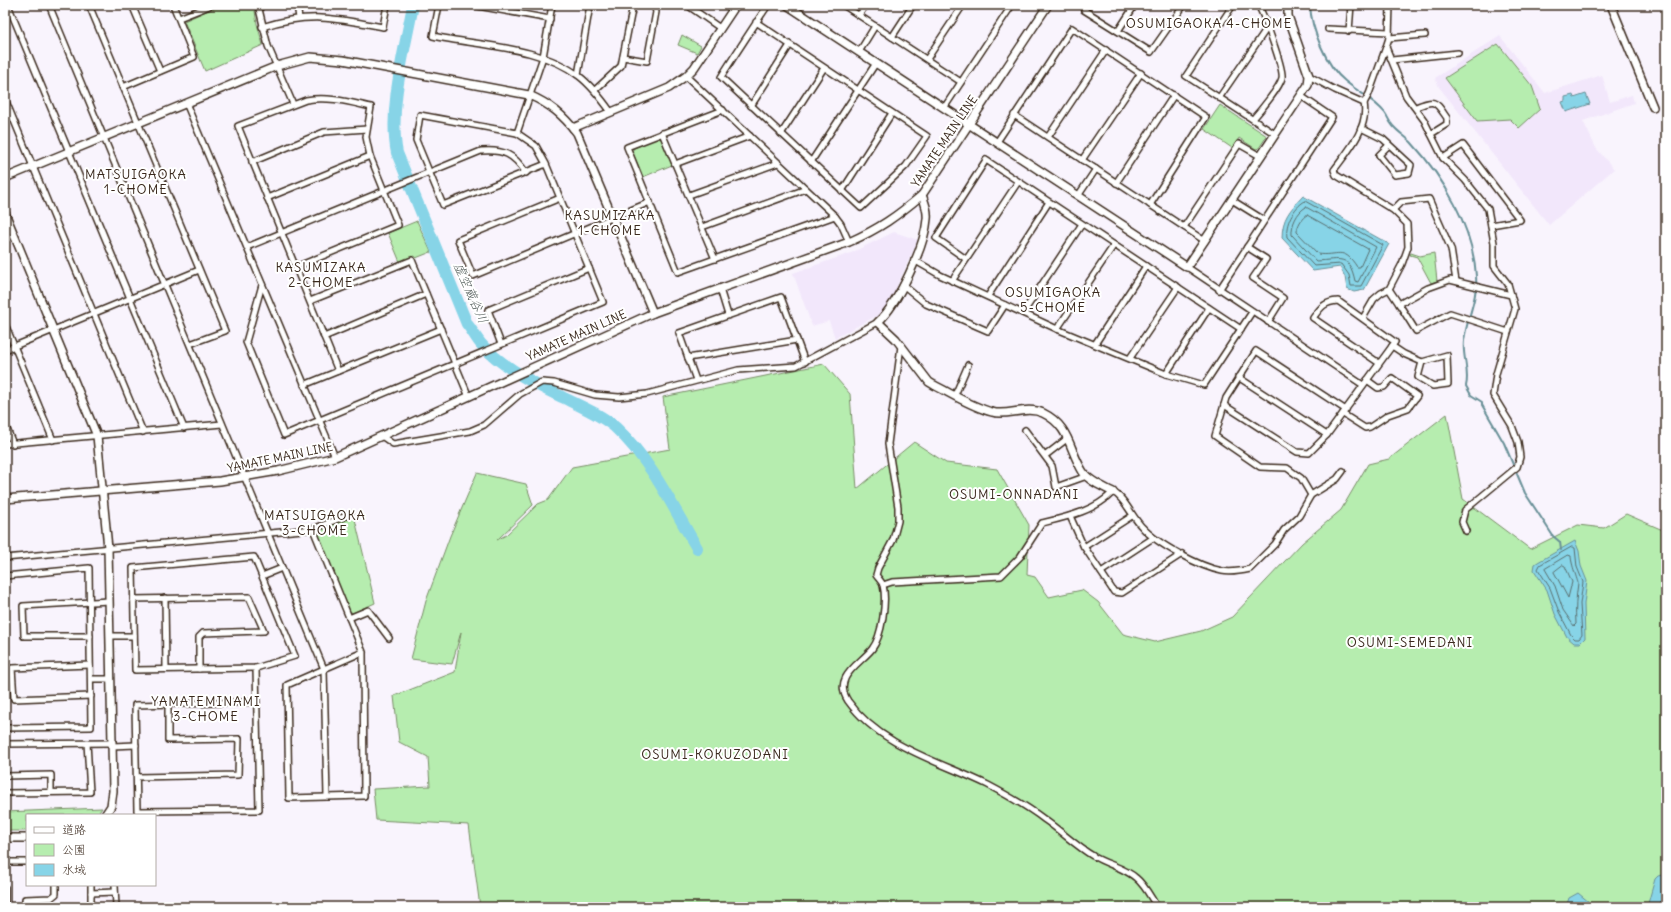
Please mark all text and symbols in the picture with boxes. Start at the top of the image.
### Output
district label: OSUMIGAOKA 4-CHOME [1126,15,1292,32]
street label: YAMATE MAIN LINE [908,92,980,190]
district label: MATSUIGAOKA 1-CHOME [85,166,187,198]
district label: KASUMIZAKA 1-CHOME [565,207,655,239]
district label: KASUMIZAKA 2-CHOME [276,259,366,291]
water label: 虚空蔵谷川 [450,260,492,326]
district label: OSUMIGAOKA 5-CHOME [1005,284,1101,316]
street label: YAMATE MAIN LINE [524,306,628,364]
street label: YAMATE MAIN LINE [226,438,334,476]
district label: OSUMI-ONNADANI [949,486,1079,503]
district label: MATSUIGAOKA 3-CHOME [264,507,366,539]
district label: OSUMI-SEMEDANI [1347,634,1473,651]
district label: YAMATEMINAMI 3-CHOME [151,693,261,725]
district label: OSUMI-KOKUZODANI [641,746,789,763]
legend [26,814,156,886]
text: 道路 [62,822,86,837]
text: 公園 [62,842,86,857]
text: 水域 [62,862,86,877]

